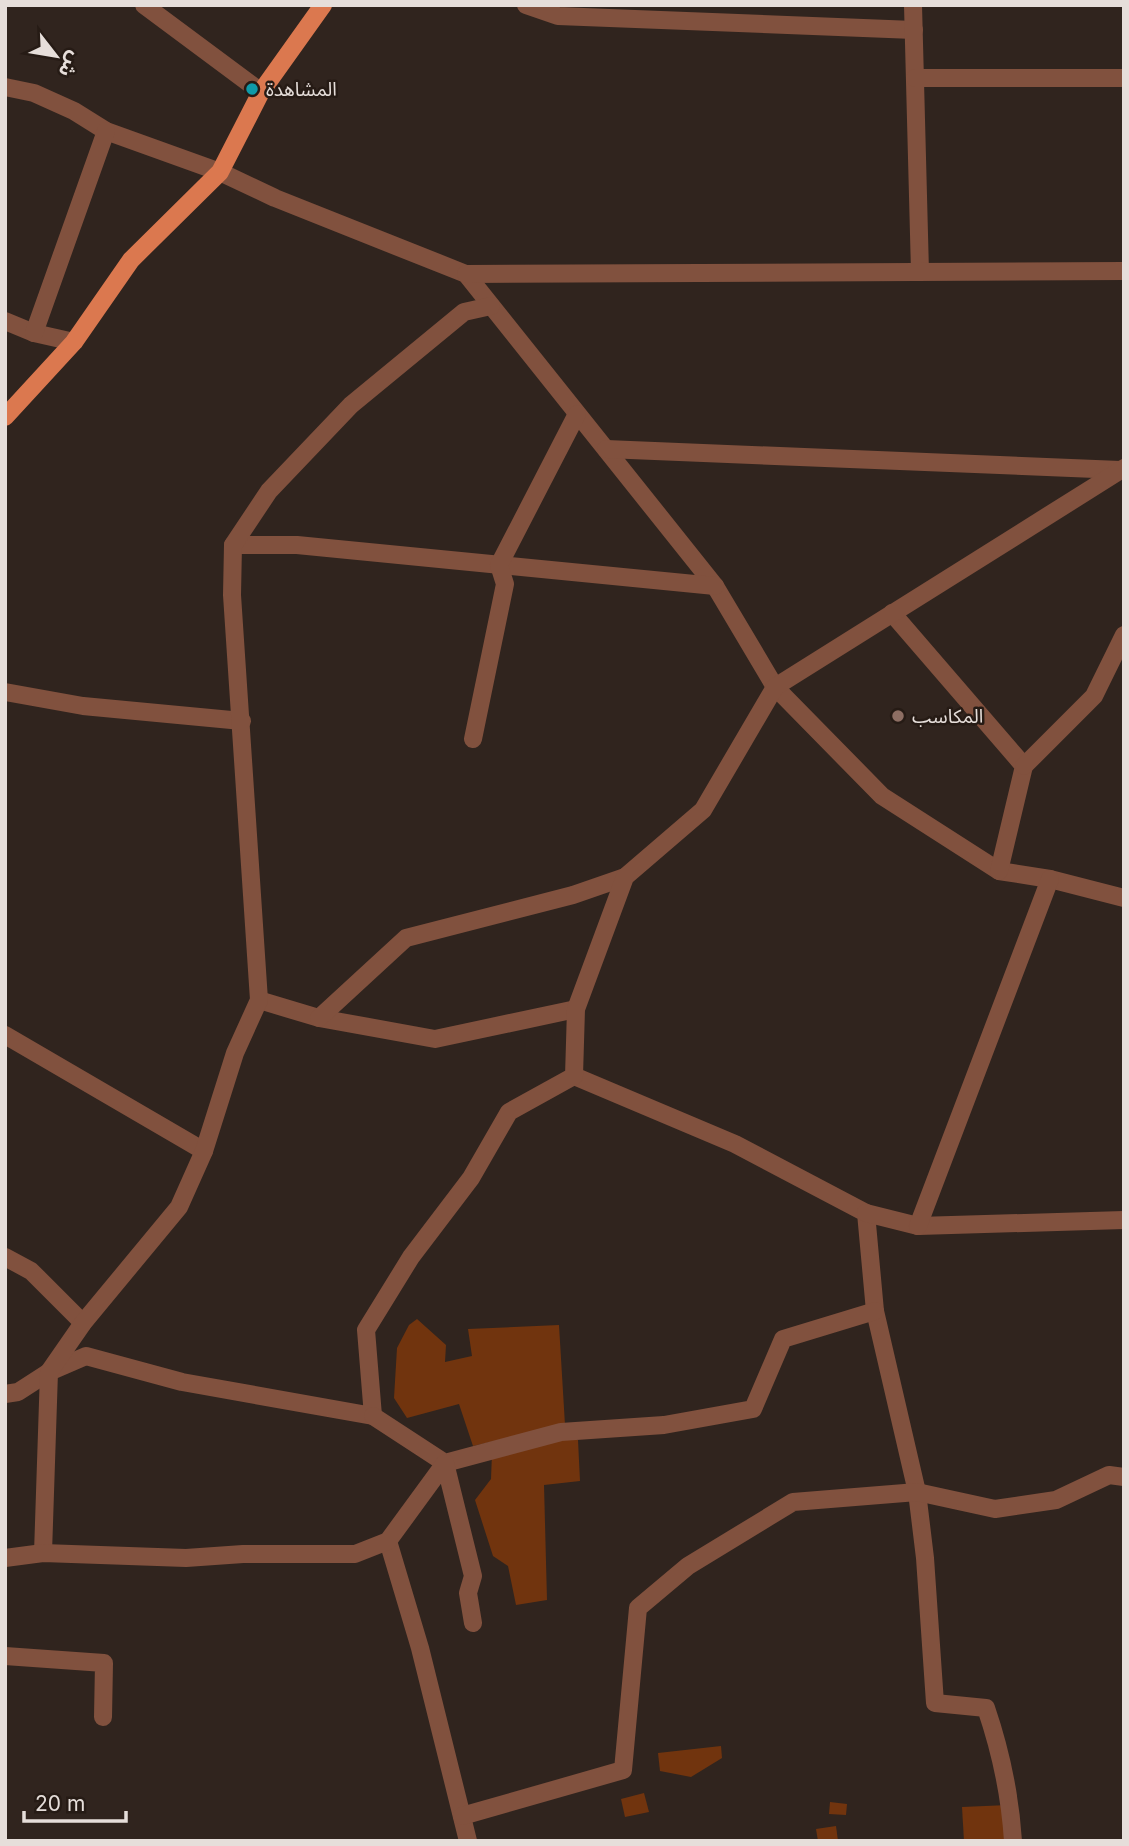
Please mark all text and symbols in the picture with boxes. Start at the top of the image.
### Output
north arrow [21,21,91,91]
text: ش [54,47,87,82]
place label: المشاهدة [266,78,337,101]
marker: المشاهدة [244,81,260,97]
place label: المكاسب [912,705,983,728]
marker: المكاسب [890,708,906,724]
scale bar [24,1780,126,1824]
text: 20 m [35,1791,85,1816]

